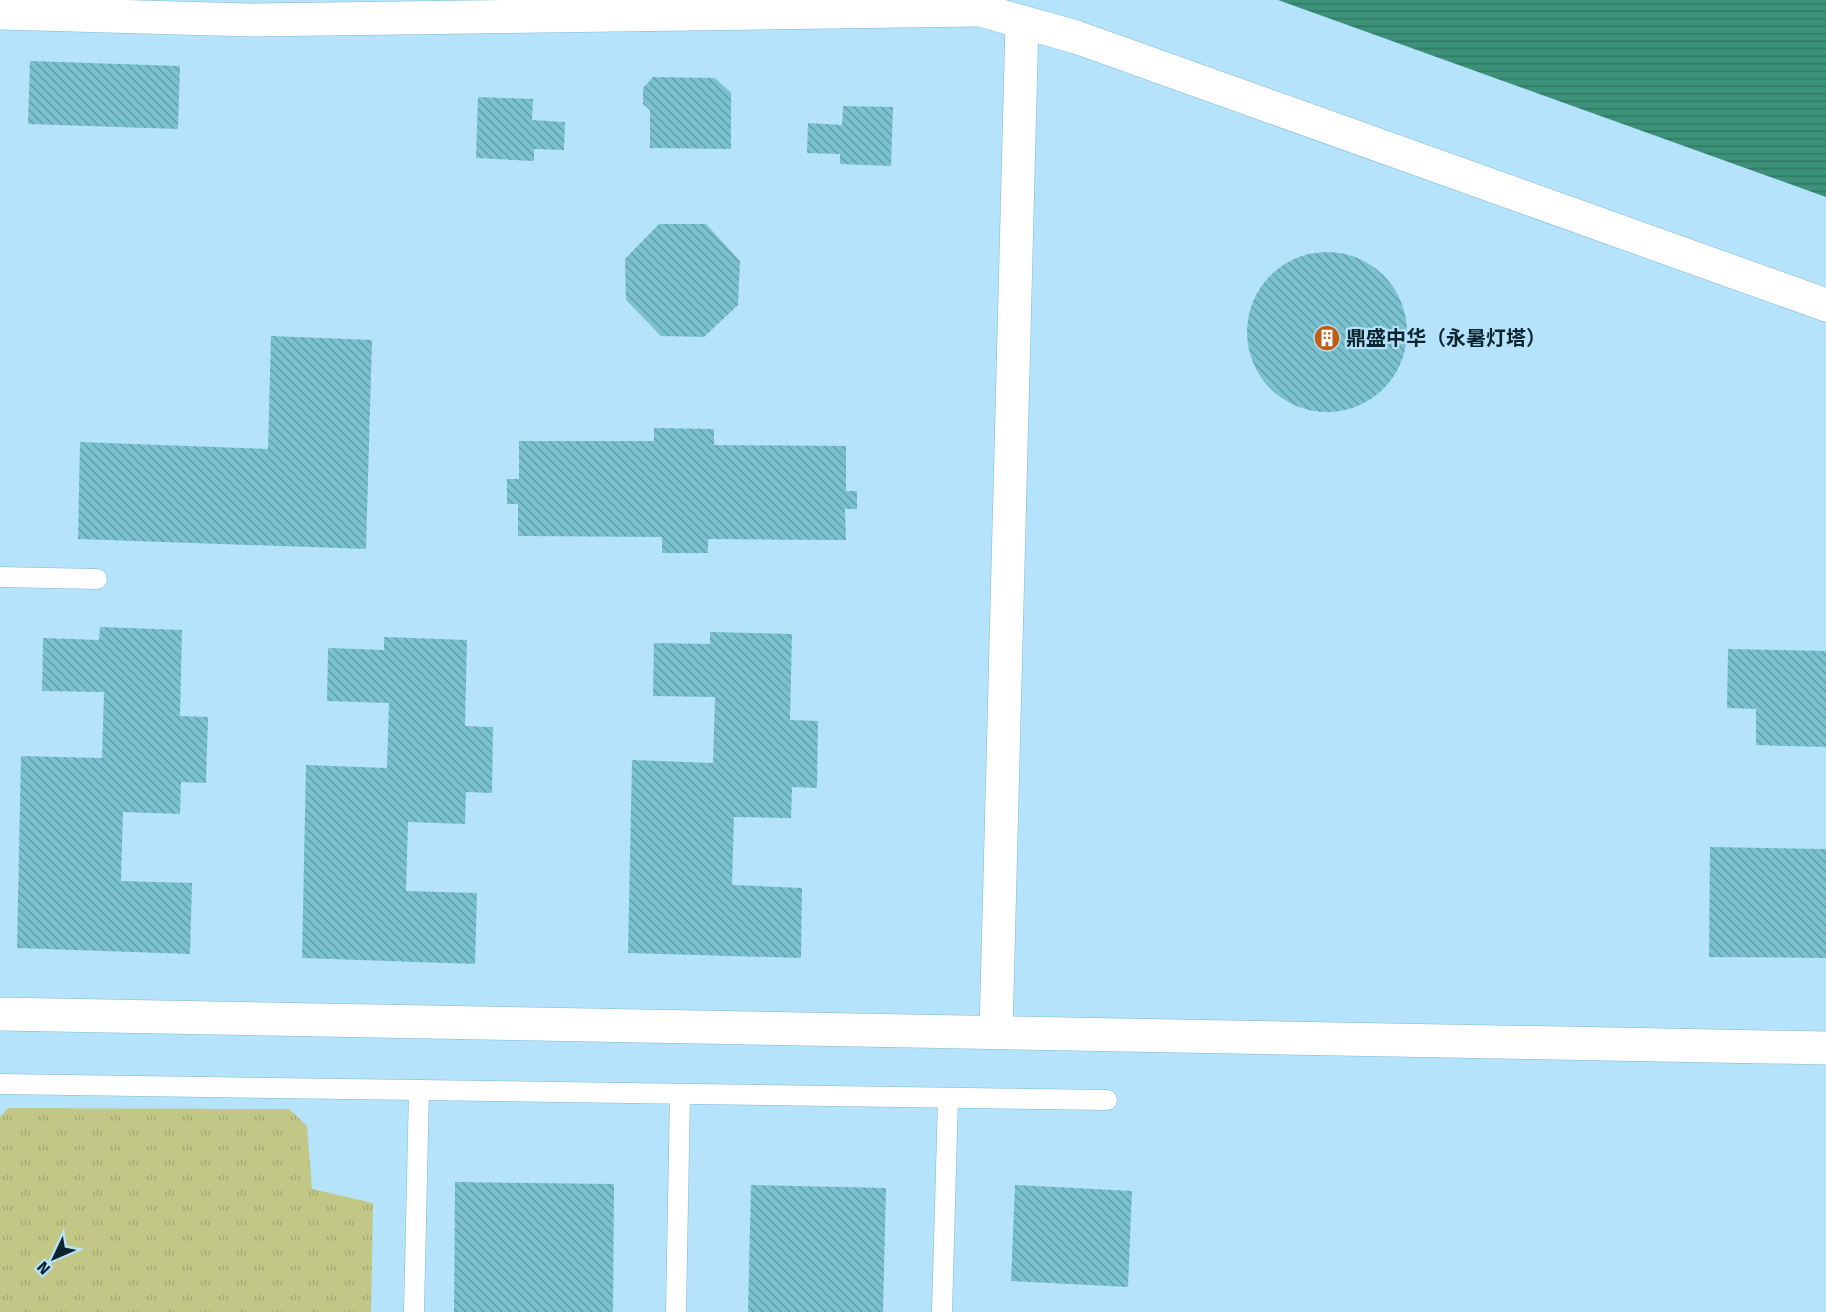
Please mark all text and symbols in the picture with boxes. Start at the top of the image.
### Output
building icon: 鼎盛中华（永暑灯塔） [1312,323,1342,353]
place label: 鼎盛中华（永暑灯塔） [1346,326,1546,350]
north arrow [24,1228,84,1288]
text: N [33,1258,54,1278]

